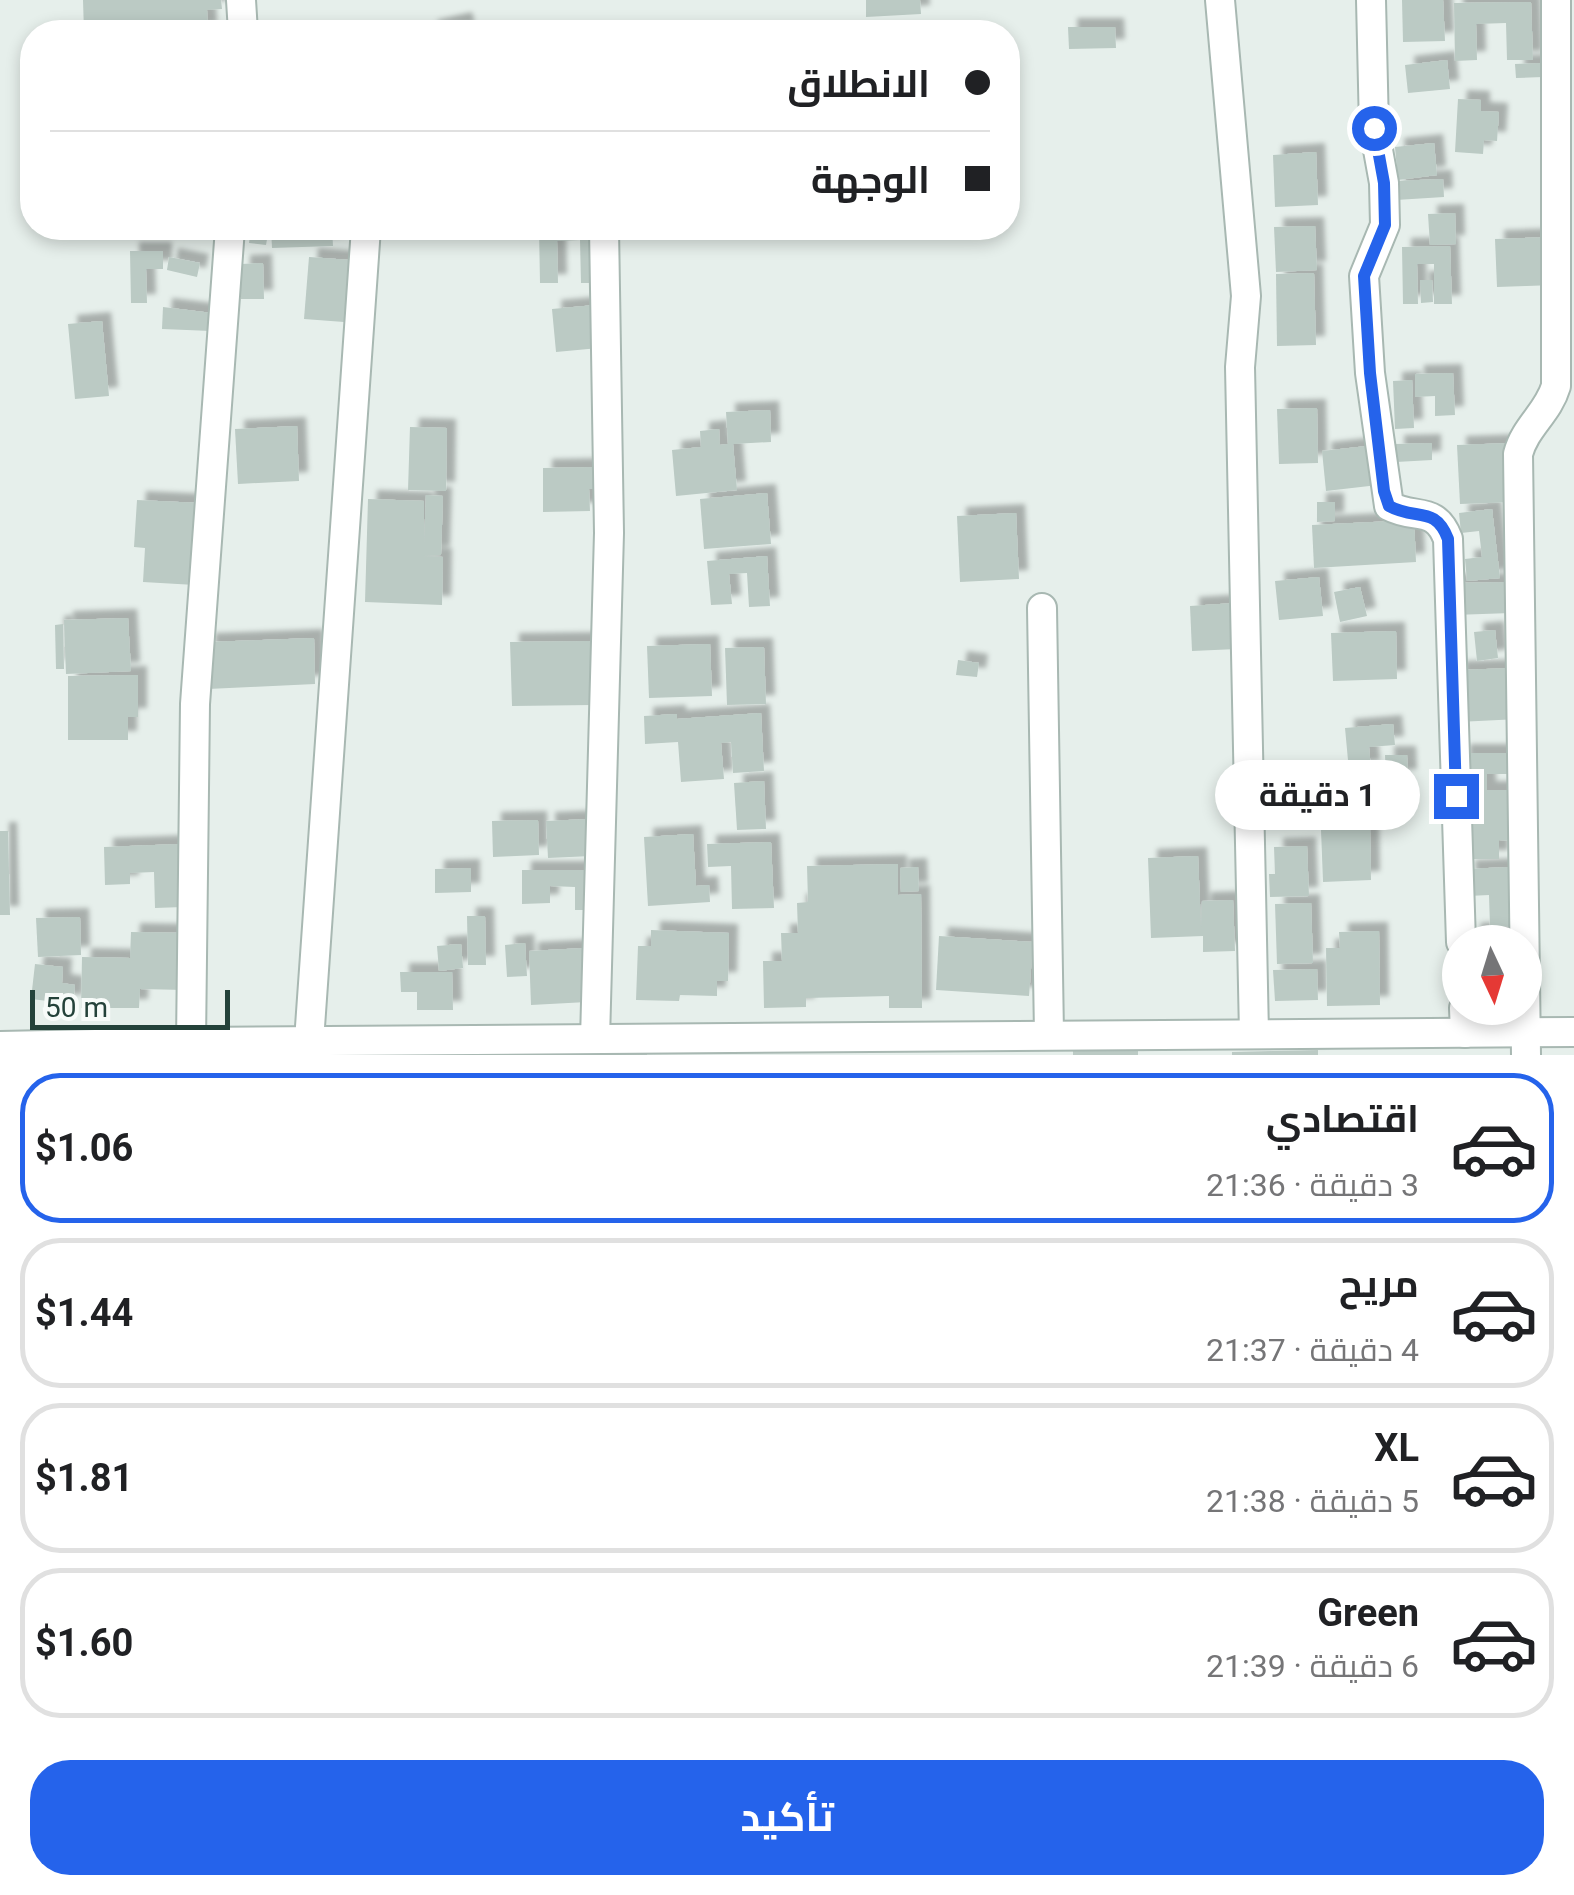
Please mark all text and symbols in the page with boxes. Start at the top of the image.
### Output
text: الانطلاق [787,62,930,106]
route start [1352,106,1397,151]
text: الوجهة [811,158,930,202]
callout: 1 دقيقة [1216,761,1421,831]
route end [1434,774,1479,819]
text: 1 دقيقة [1259,776,1376,814]
north arrow [1442,925,1542,1025]
map controls [1442,925,1542,1025]
scale bar [30,985,230,1030]
text: 50 m [45,991,108,1024]
text: اقتصادي [1266,1097,1419,1141]
icon: car [1449,1103,1539,1193]
text: $1.06 [35,1126,133,1170]
text: 3 دقيقة · 21:36 [1206,1166,1419,1204]
text: مريح [1339,1262,1419,1306]
icon: car [1449,1268,1539,1358]
text: $1.44 [35,1291,133,1335]
text: 4 دقيقة · 21:37 [1206,1331,1419,1369]
text: XL [1374,1426,1419,1470]
icon: car [1449,1433,1539,1523]
text: $1.81 [35,1456,133,1500]
text: 5 دقيقة · 21:38 [1206,1482,1419,1520]
text: Green [1317,1591,1419,1635]
icon: car [1449,1598,1539,1688]
text: $1.60 [35,1621,133,1665]
text: 6 دقيقة · 21:39 [1206,1647,1419,1685]
button: تأكيد [30,1760,1544,1875]

